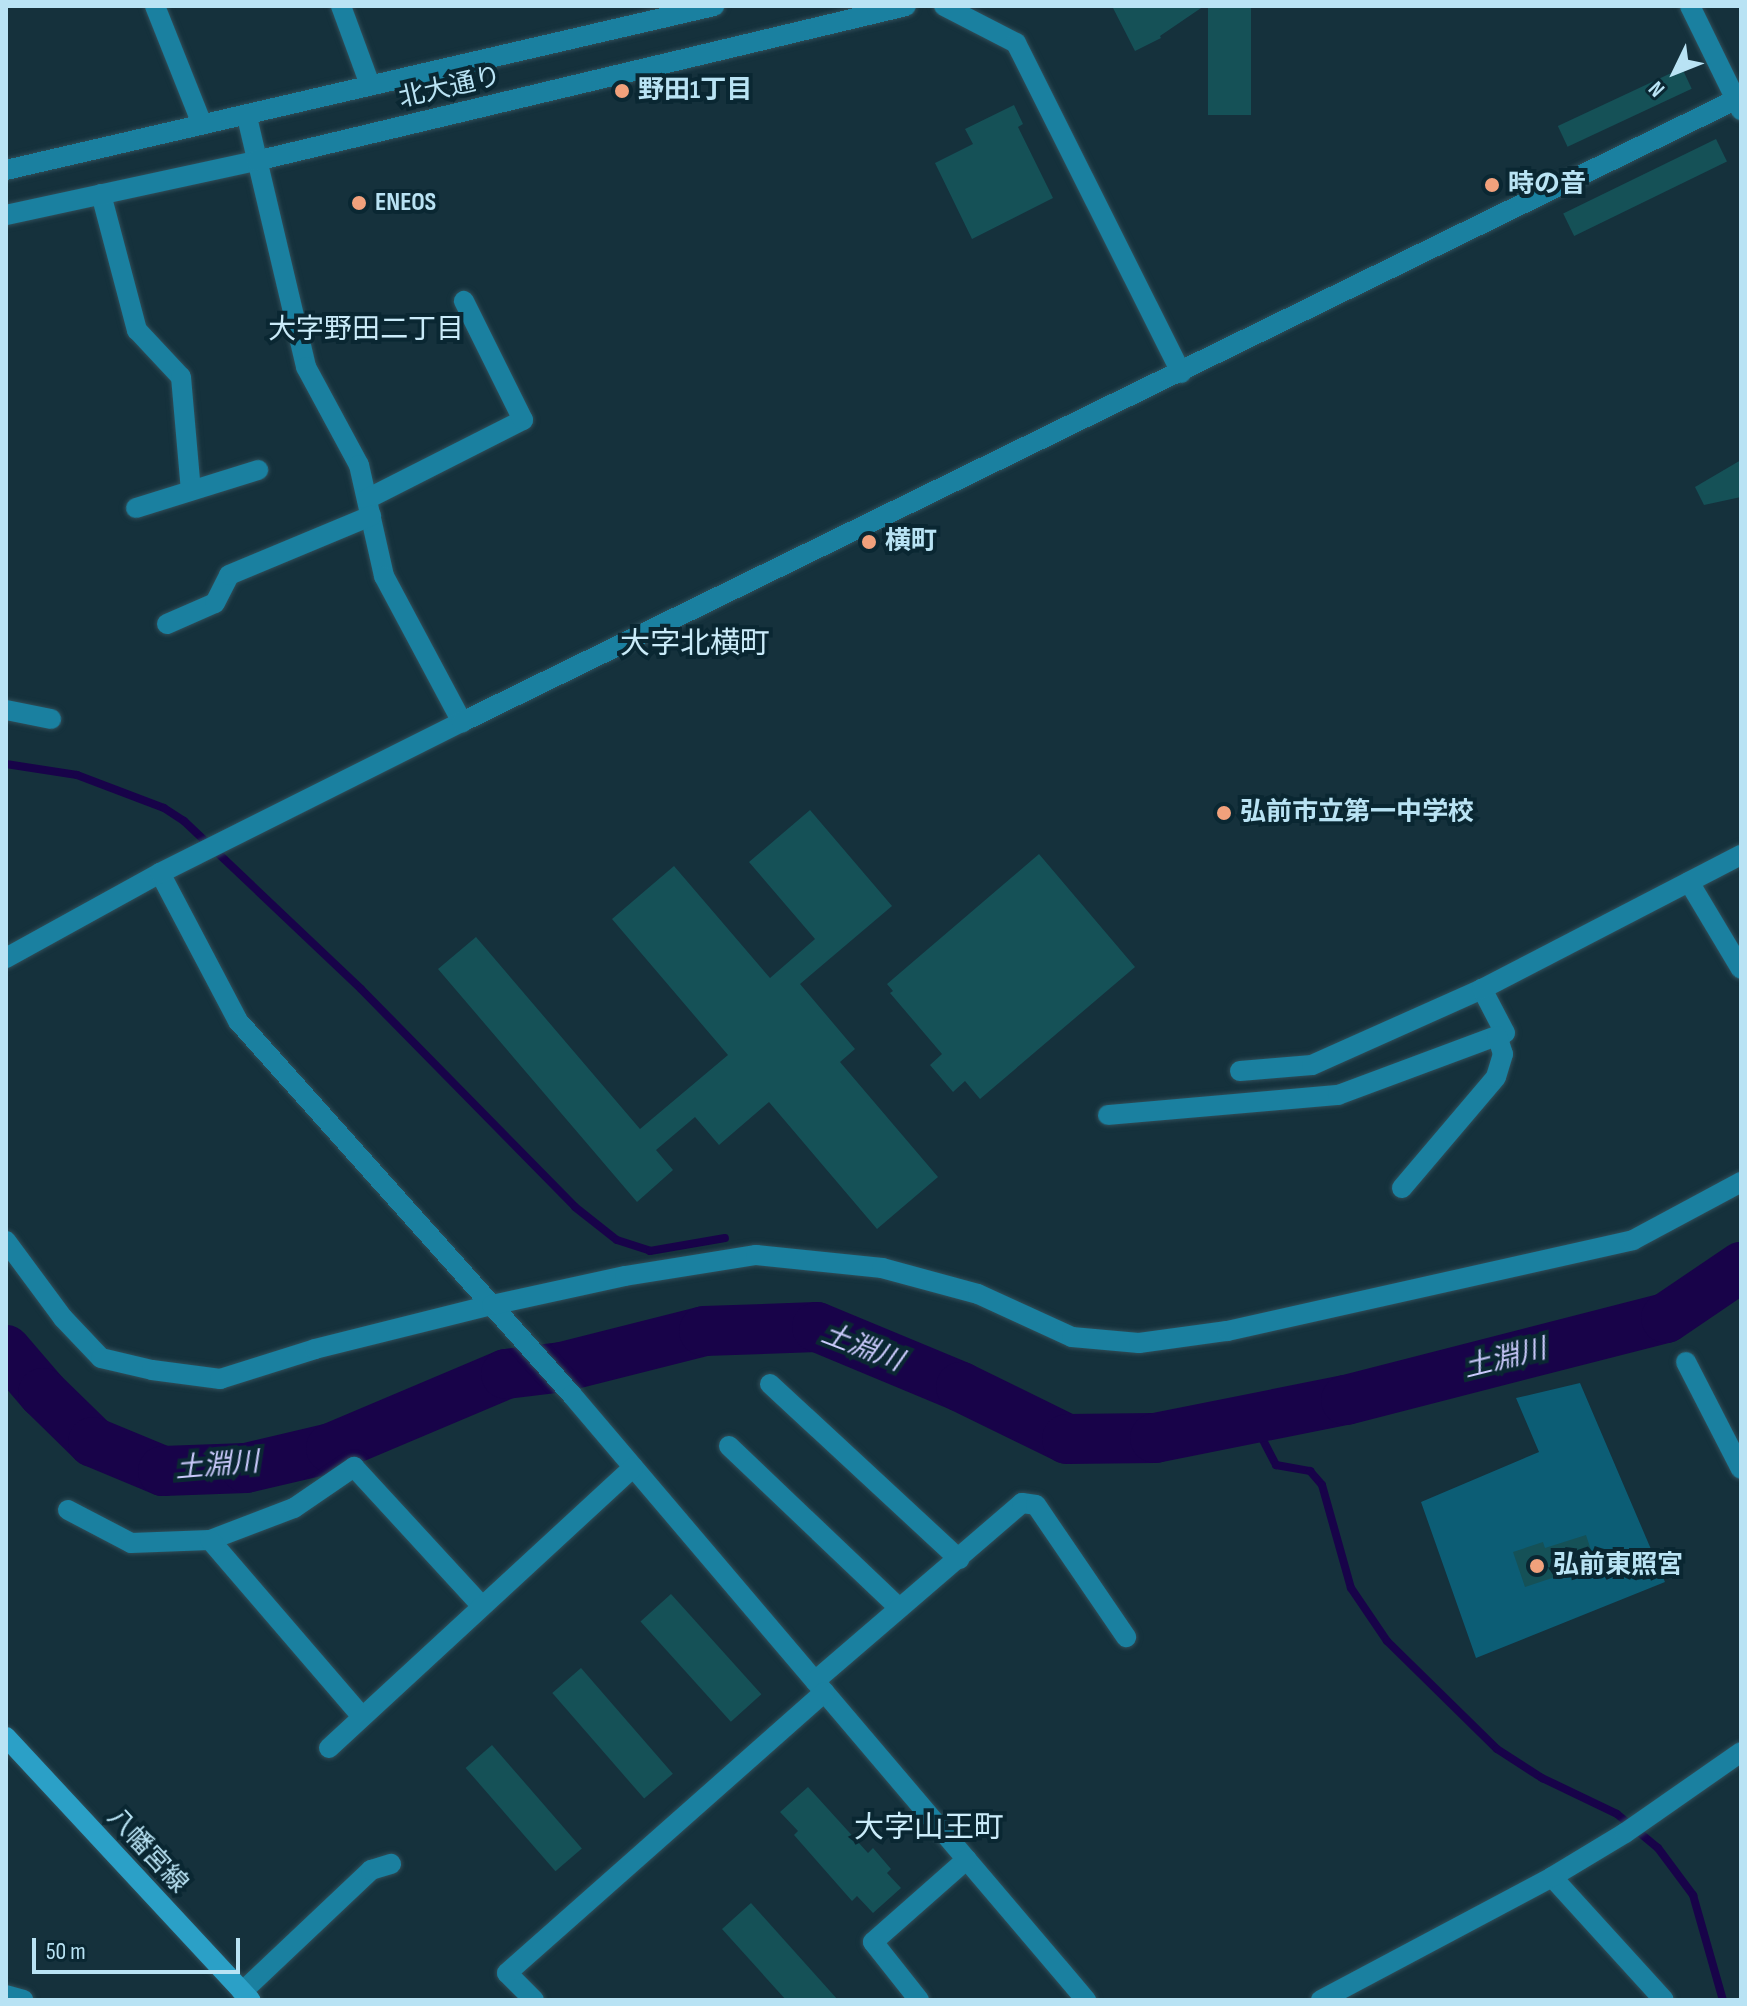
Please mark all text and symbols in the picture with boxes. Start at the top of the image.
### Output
north arrow [1635,32,1715,112]
street label: 北大通り [396,61,504,115]
place label: 野田1丁目 [638,75,752,107]
text: N [1643,75,1671,102]
marker: 野田1丁目 [613,82,631,100]
place label: 時の音 [1508,169,1586,201]
marker: 時の音 [1483,176,1501,194]
place label: ENEOS [375,187,436,219]
marker: ENEOS [350,194,368,212]
district label: 大字野田二丁目 [268,313,464,347]
place label: 横町 [885,526,937,558]
marker: 横町 [860,533,878,551]
district label: 大字北横町 [620,626,770,662]
place label: 弘前市立第一中学校 [1240,797,1474,829]
marker: 弘前市立第一中学校 [1215,804,1233,822]
water label: 土淵川 [817,1317,907,1379]
water label: 土淵川 [1460,1333,1550,1385]
water label: 土淵川 [174,1446,260,1486]
place label: 弘前東照宮 [1553,1550,1683,1582]
marker: 弘前東照宮 [1528,1557,1546,1575]
street label: 八幡宮線 [100,1802,194,1900]
district label: 大字山王町 [854,1810,1004,1846]
scale bar [36,1922,244,1972]
text: 50 m [46,1937,86,1966]

